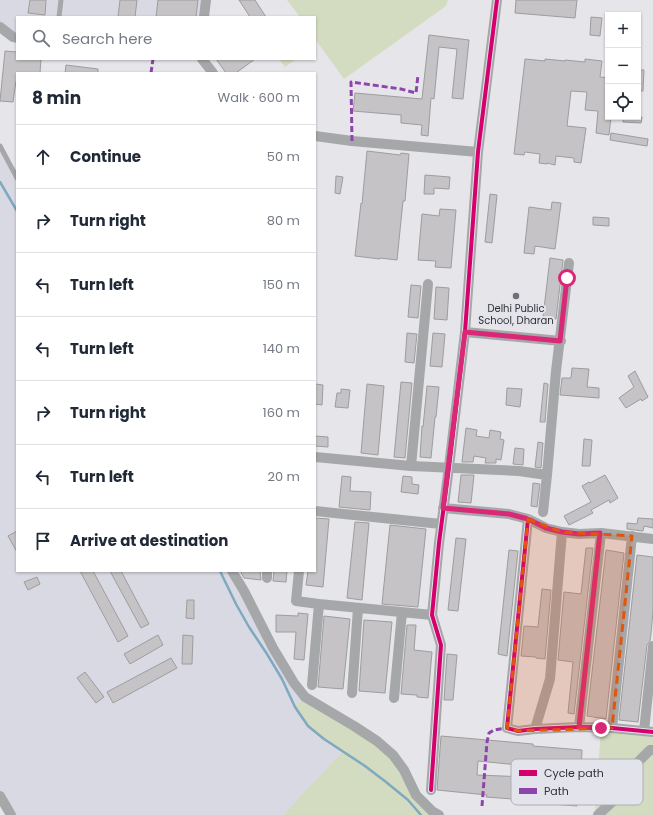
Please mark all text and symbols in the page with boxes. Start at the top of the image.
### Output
map controls [605,12,641,120]
button: + [605,12,641,48]
search box [16,16,316,60]
icon: search [30,27,52,49]
text: Search here [62,28,152,49]
button: − [605,48,641,84]
button: locate [605,84,641,120]
text: 8 min [32,86,81,110]
text: Walk · 600 m [217,88,300,107]
icon: ahead [32,146,54,168]
text: Continue [70,146,141,167]
text: 50 m [267,147,300,166]
icon: right [32,210,54,232]
text: Turn right [70,210,146,231]
text: 80 m [267,211,300,230]
route start [558,269,576,287]
icon: left [32,274,54,296]
text: Turn left [70,274,134,295]
text: 150 m [263,275,300,294]
marker: Delhi Public School, Dharan [511,291,521,301]
place label: Delhi Public School, Dharan [478,301,554,328]
icon: left [32,338,54,360]
text: Turn left [70,338,134,359]
text: 140 m [263,339,300,358]
icon: right [32,402,54,424]
text: Turn right [70,402,146,423]
text: 160 m [263,403,300,422]
icon: left [32,466,54,488]
text: Turn left [70,466,134,487]
text: 20 m [267,467,300,486]
icon: arrive [32,530,54,552]
text: Arrive at destination [70,530,228,551]
route end [592,719,610,737]
legend [511,759,643,805]
text: Cycle path [544,765,604,781]
text: Path [544,783,569,799]

